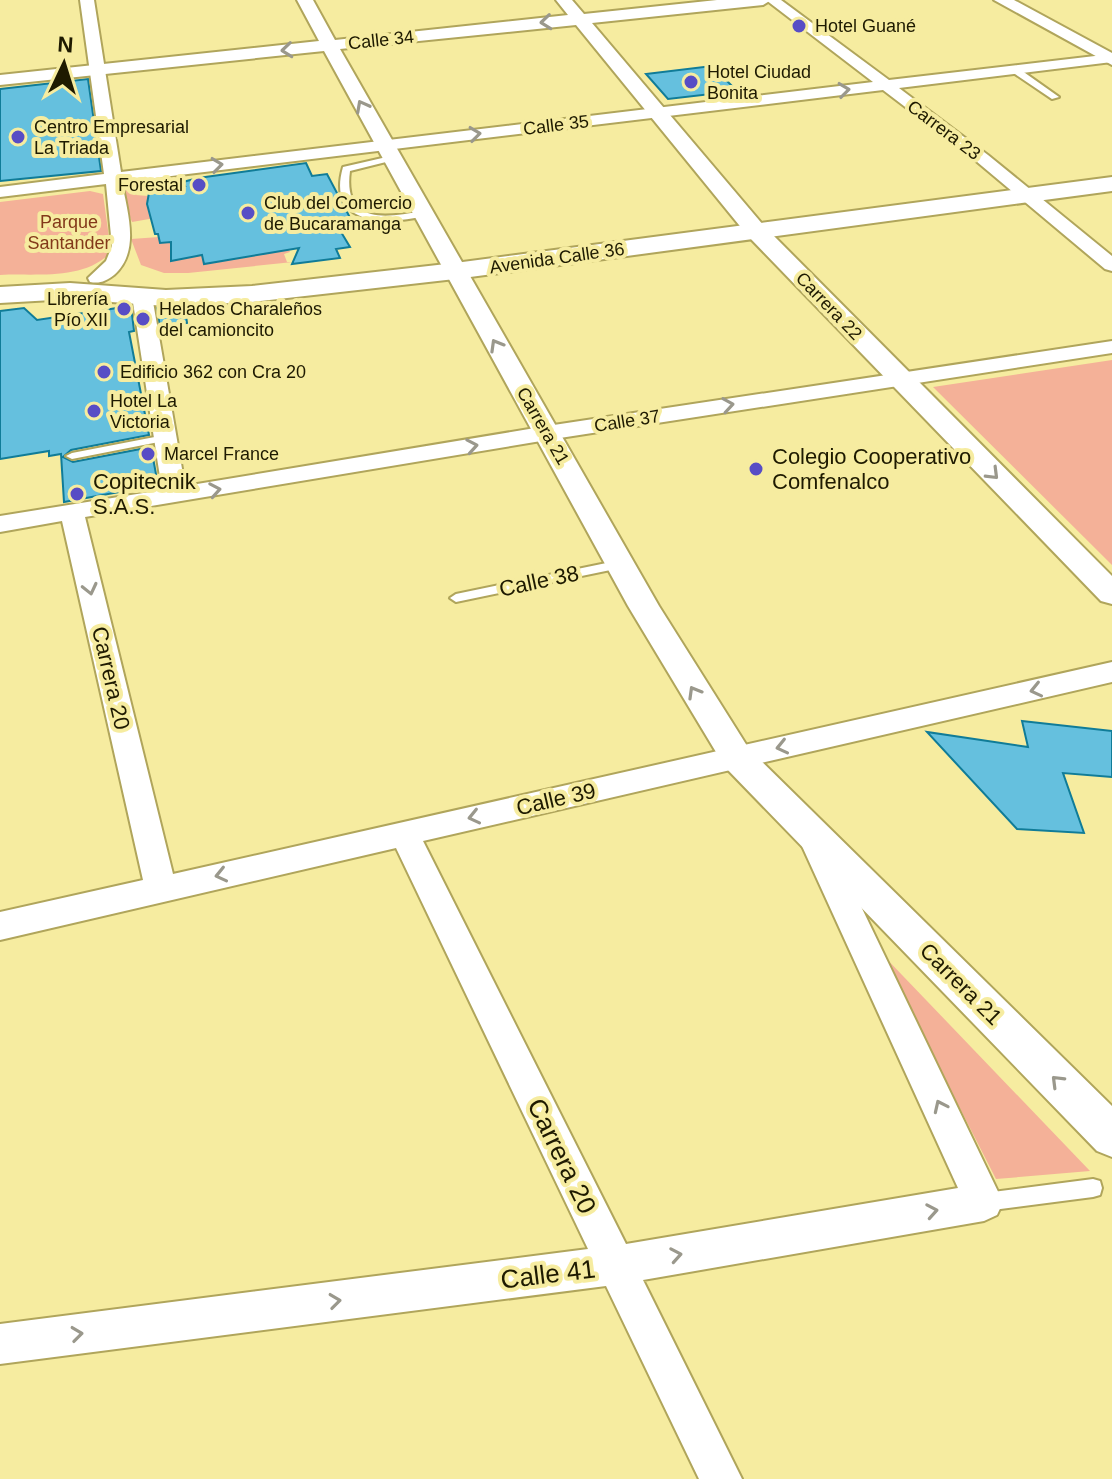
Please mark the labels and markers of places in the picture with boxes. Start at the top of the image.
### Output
place label: Hotel Guané [815,16,916,36]
marker: Hotel Guané [790,17,808,35]
place label: Hotel Ciudad Bonita [707,62,811,103]
marker: Hotel Ciudad Bonita [682,73,700,91]
place label: Centro Empresarial La Triada [34,117,189,158]
marker: Centro Empresarial La Triada [9,128,27,146]
place label: Forestal [118,175,183,195]
marker: Forestal [190,176,208,194]
place label: Club del Comercio de Bucaramanga [264,193,412,234]
marker: Club del Comercio de Bucaramanga [239,204,257,222]
place label: Librería Pío XII [47,289,109,330]
place label: Helados Charaleños del camioncito [159,299,322,340]
marker: Librería Pío XII [115,300,133,318]
marker: Helados Charaleños del camioncito [134,310,152,328]
place label: Edificio 362 con Cra 20 [120,362,306,382]
marker: Edificio 362 con Cra 20 [95,363,113,381]
place label: Hotel La Victoria [110,391,178,432]
marker: Hotel La Victoria [85,402,103,420]
place label: Marcel France [164,444,279,464]
place label: Colegio Cooperativo Comfenalco [772,444,971,494]
marker: Marcel France [139,445,157,463]
marker: Colegio Cooperativo Comfenalco [747,460,765,478]
place label: Copitecnik S.A.S. [93,469,197,519]
marker: Copitecnik S.A.S. [68,485,86,503]

